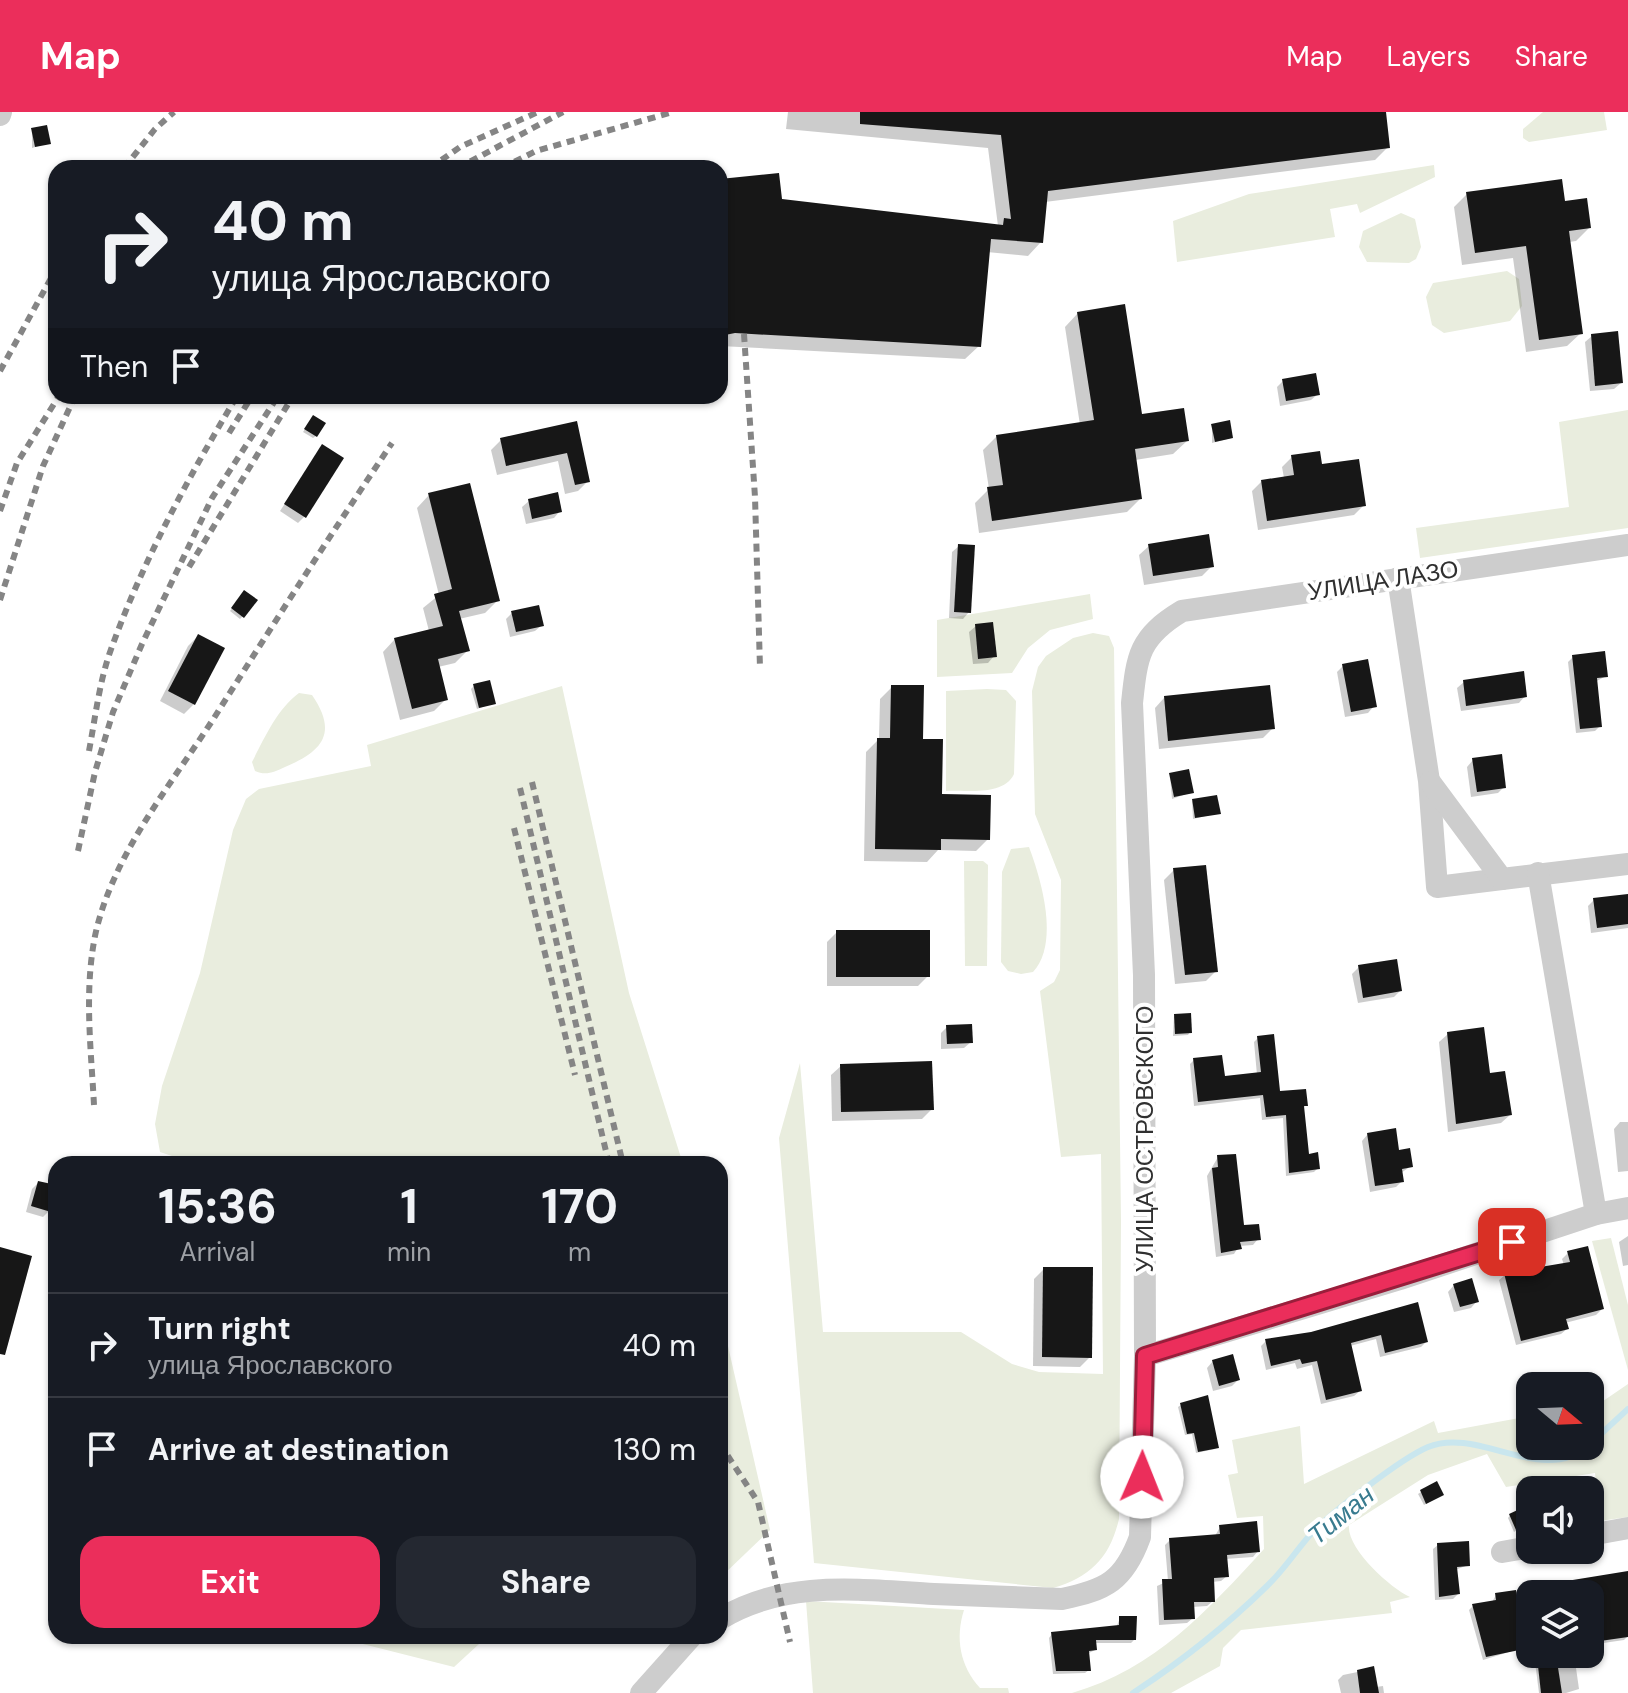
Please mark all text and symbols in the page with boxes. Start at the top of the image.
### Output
text: Map [40,31,121,81]
text: Map [1286,38,1343,75]
text: Layers [1387,38,1471,75]
text: Share [1515,38,1588,75]
text: 40 m [212,184,354,257]
icon: right [80,192,184,296]
text: улица Ярославского [212,255,551,302]
icon: arrive [164,344,208,388]
text: Then [80,347,148,386]
street label: УЛИЦА ЛАЗО [1306,553,1460,607]
street label: УЛИЦА ОСТРОВСКОГО [1129,1006,1160,1272]
text: 15:36 [158,1175,277,1238]
text: 1 [400,1175,418,1238]
text: 170 [541,1175,618,1238]
pin [1478,1208,1546,1276]
icon: arrive [1490,1220,1534,1264]
text: Arrival [180,1235,255,1269]
text: min [387,1235,431,1269]
text: m [568,1235,591,1269]
text: Turn right [148,1309,291,1348]
icon: right [80,1323,124,1367]
text: 40 m [623,1326,696,1365]
text: улица Ярославского [148,1348,393,1382]
north arrow [1516,1372,1604,1460]
map controls [1516,1372,1604,1668]
icon: arrive [80,1427,124,1471]
text: Arrive at destination [148,1430,449,1469]
text: 130 m [614,1430,696,1469]
position arrow [1100,1435,1184,1519]
button: sound [1516,1476,1604,1564]
water label: Тиман [1301,1478,1381,1552]
button: Exit [80,1536,380,1628]
button: Share [396,1536,696,1628]
button: layers [1516,1580,1604,1668]

